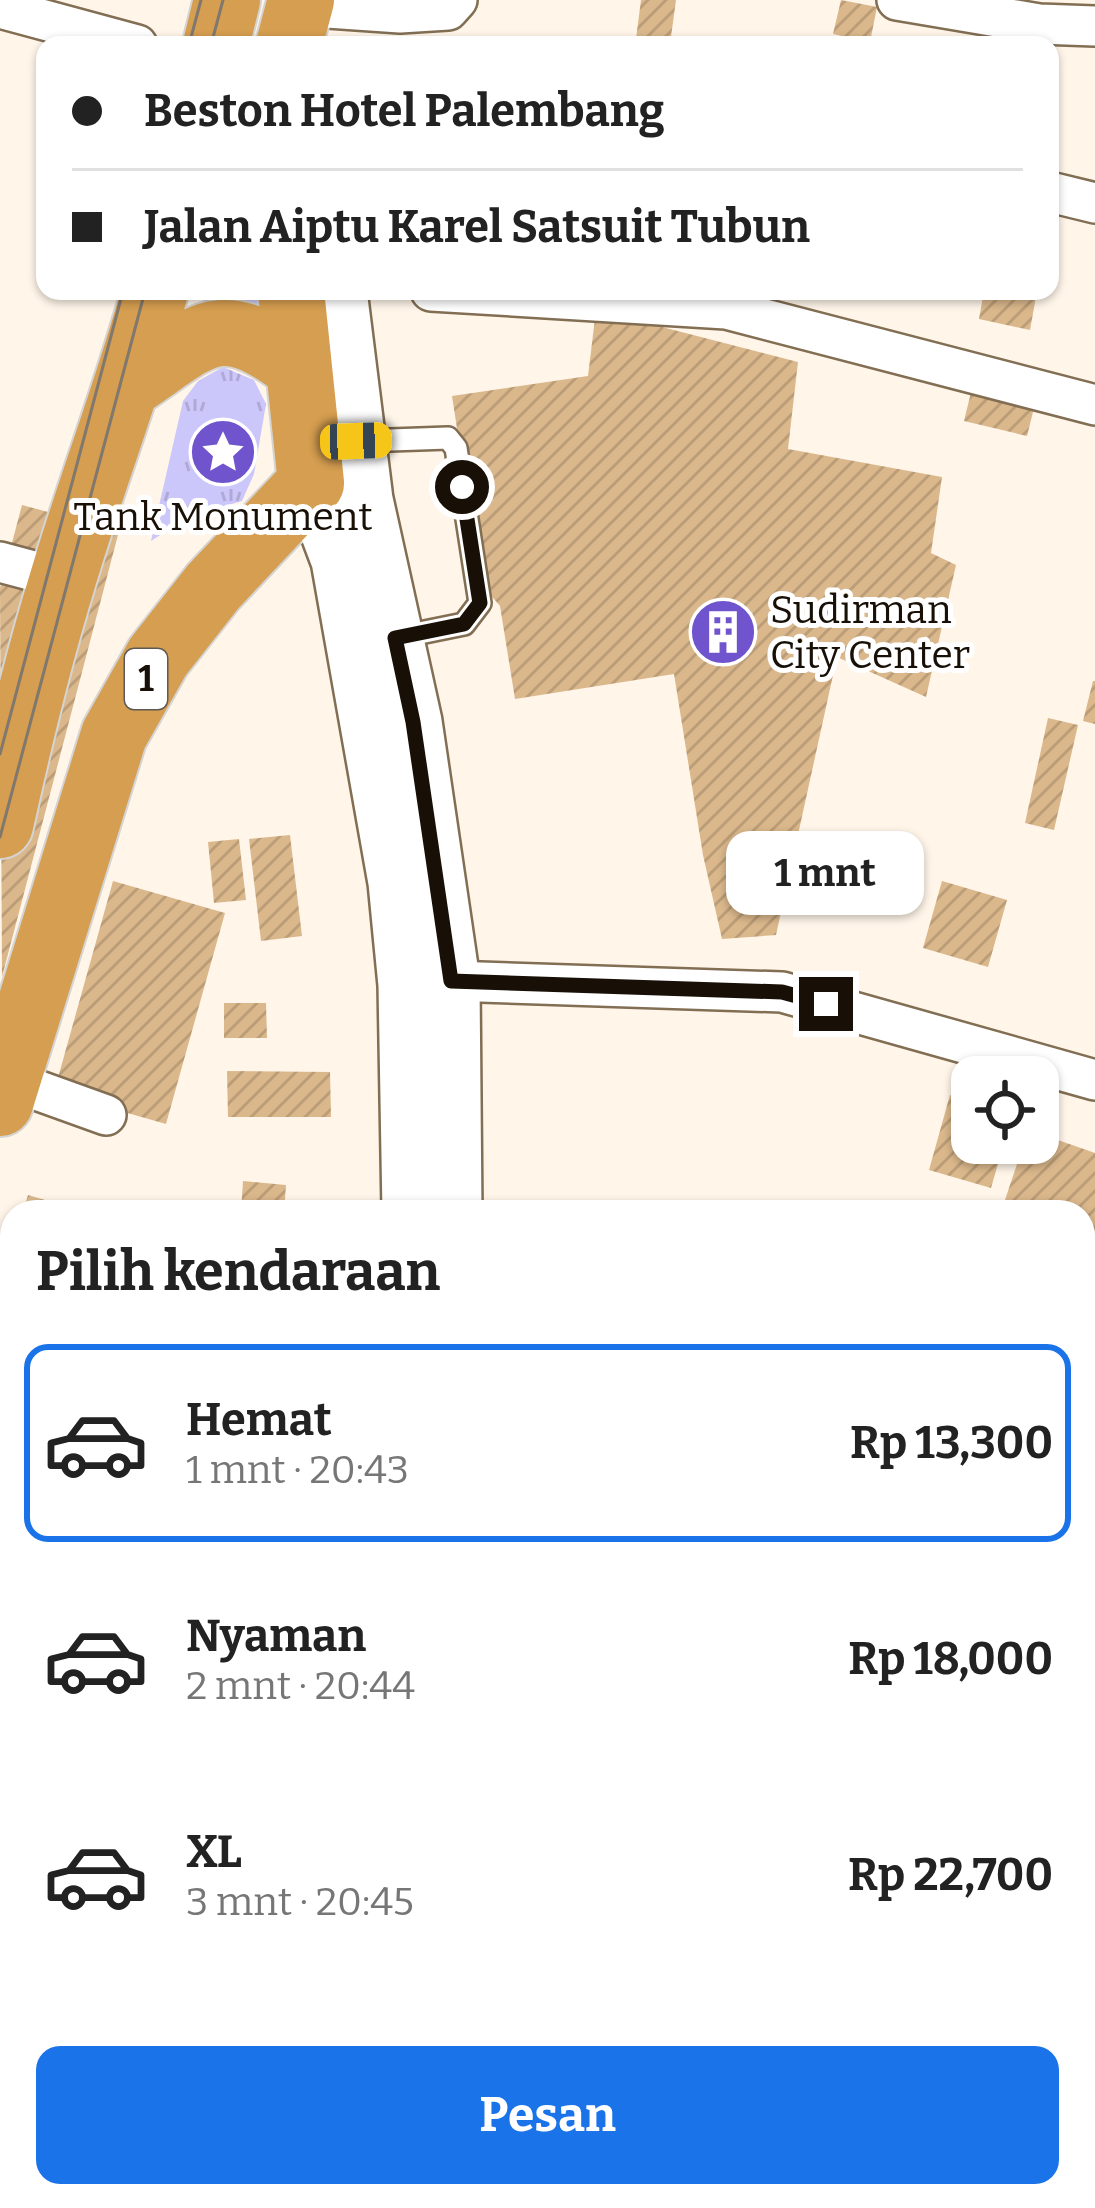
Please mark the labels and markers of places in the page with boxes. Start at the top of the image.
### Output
place icon: Tank Monument [188,417,258,487]
place label: Tank Monument [73,494,373,540]
place label: Sudirman City Center [770,587,970,678]
building icon: Sudirman City Center [688,597,758,667]

